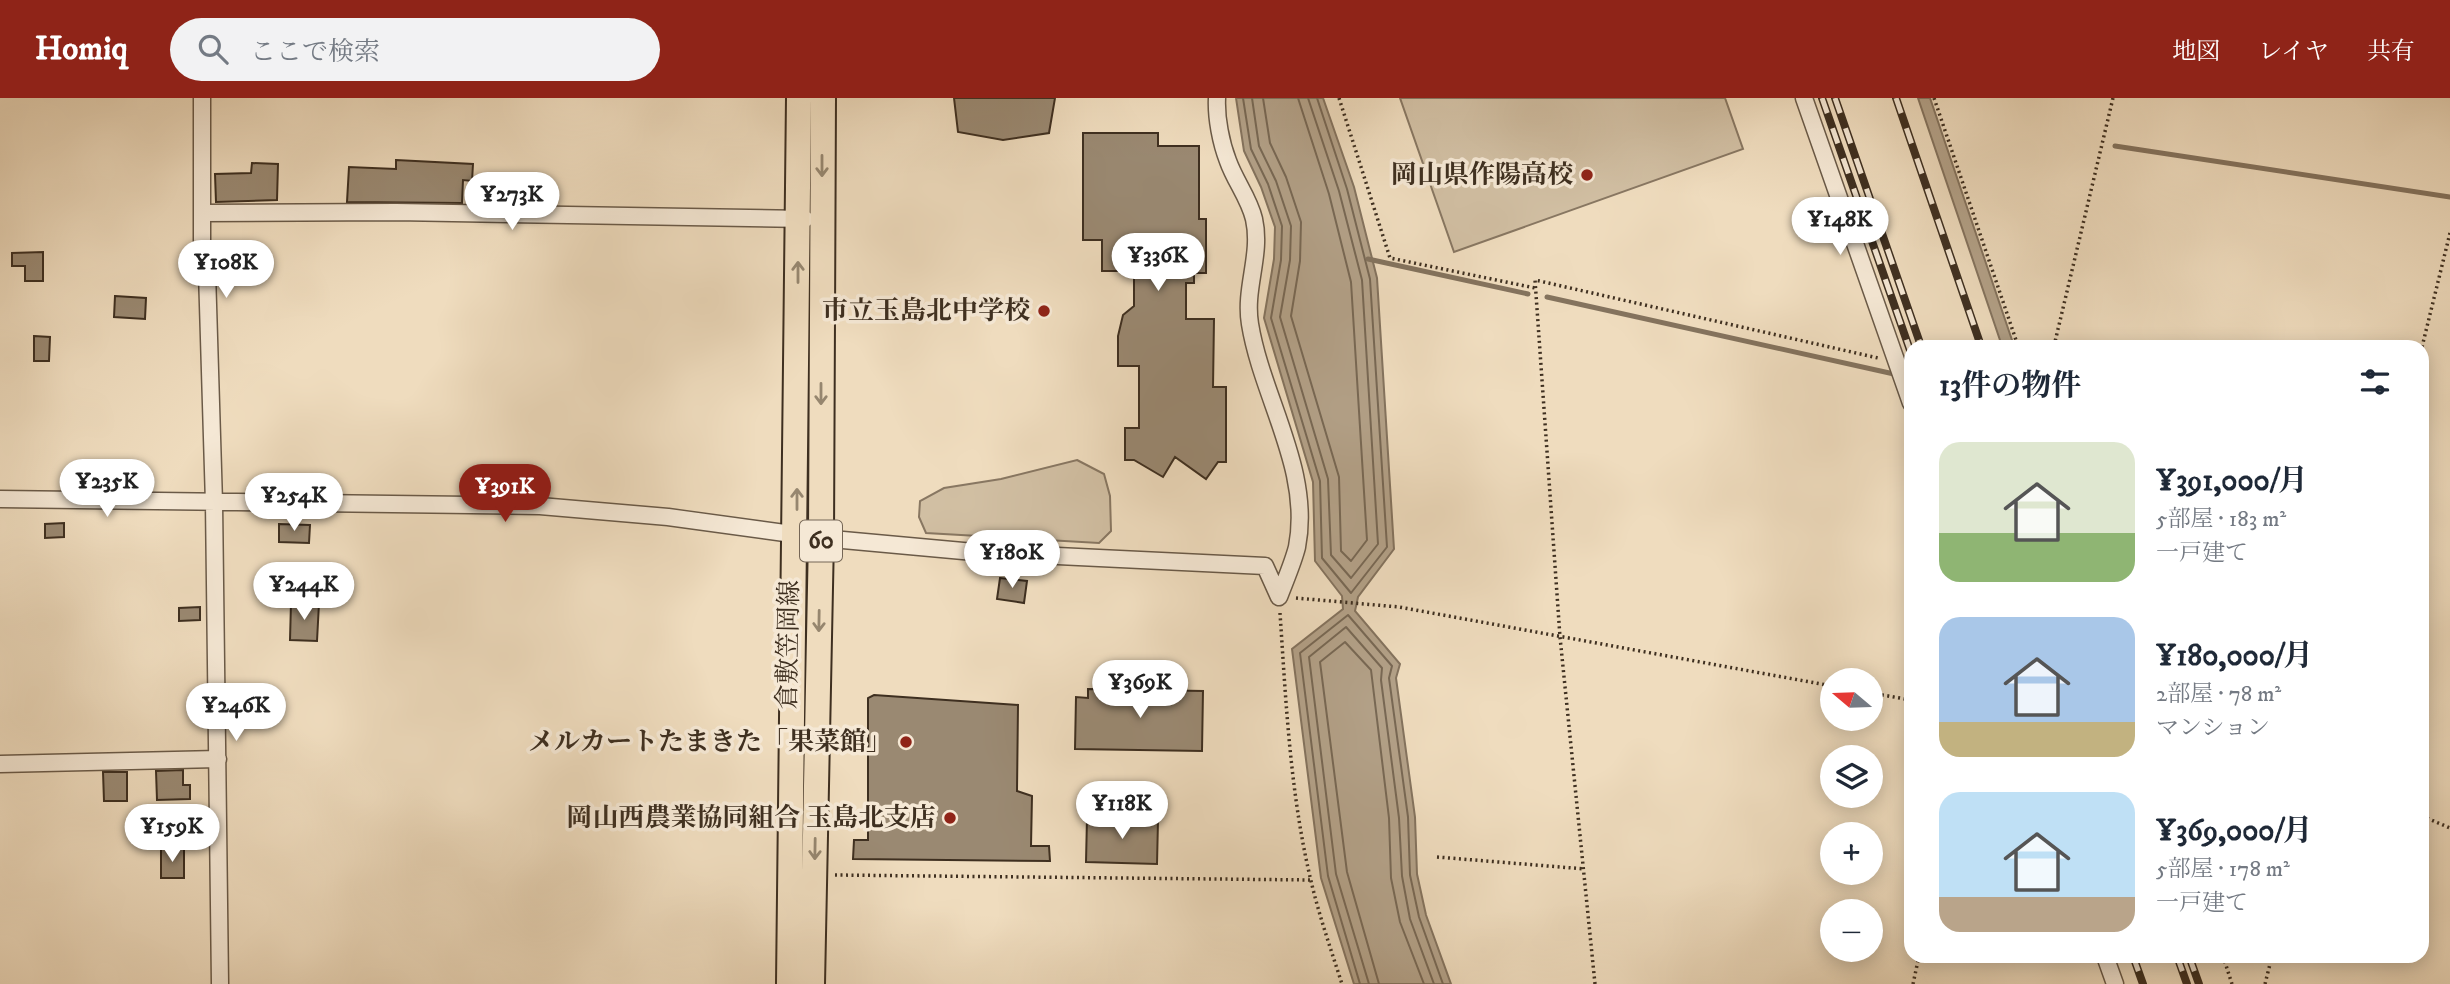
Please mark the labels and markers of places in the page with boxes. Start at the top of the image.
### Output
place label: 岡山県作陽高校 [1391,159,1573,192]
marker: 岡山県作陽高校 [1579,167,1595,183]
pin: ¥273K [463,172,561,232]
pin: ¥148K [1791,198,1889,257]
pin: ¥336K [1109,234,1207,293]
pin: ¥108K [177,240,275,300]
place label: 市立玉島北中学校 [822,295,1030,328]
marker: 市立玉島北中学校 [1036,303,1052,319]
pin: ¥235K [58,460,156,519]
pin: ¥391K [456,464,554,524]
pin: ¥254K [245,474,343,533]
pin: ¥180K [963,531,1061,590]
pin: ¥244K [255,562,353,622]
pin: ¥369K [1091,660,1189,720]
pin: ¥246K [187,684,285,743]
place label: メルカートたまきた「果菜館」 [528,726,892,759]
marker: メルカートたまきた「果菜館」 [898,734,914,750]
pin: ¥118K [1073,782,1171,841]
place label: 岡山西農業協同組合 玉島北支店 [566,802,936,835]
pin: ¥159K [123,804,221,864]
marker: 岡山西農業協同組合 玉島北支店 [942,810,958,826]

